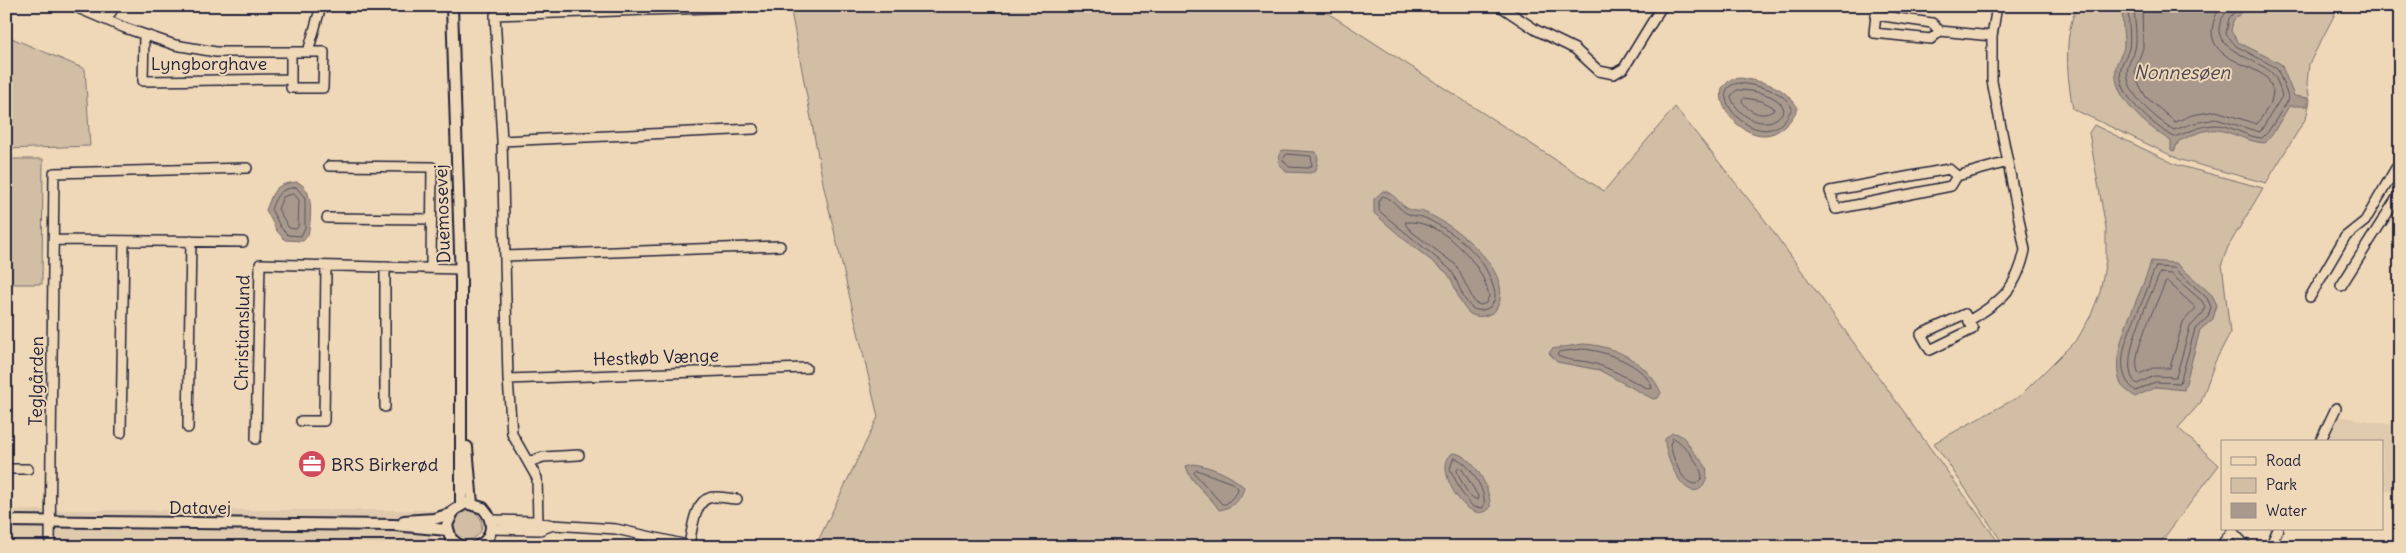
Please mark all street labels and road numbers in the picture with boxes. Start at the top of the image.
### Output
street label: Lyngborghave [151,52,267,75]
street label: Duemosevej [429,164,455,264]
street label: Christianslund [229,274,255,391]
street label: Teglgården [24,336,48,426]
street label: Hestkøb Vænge [593,343,719,371]
street label: Datavej [169,496,231,519]

